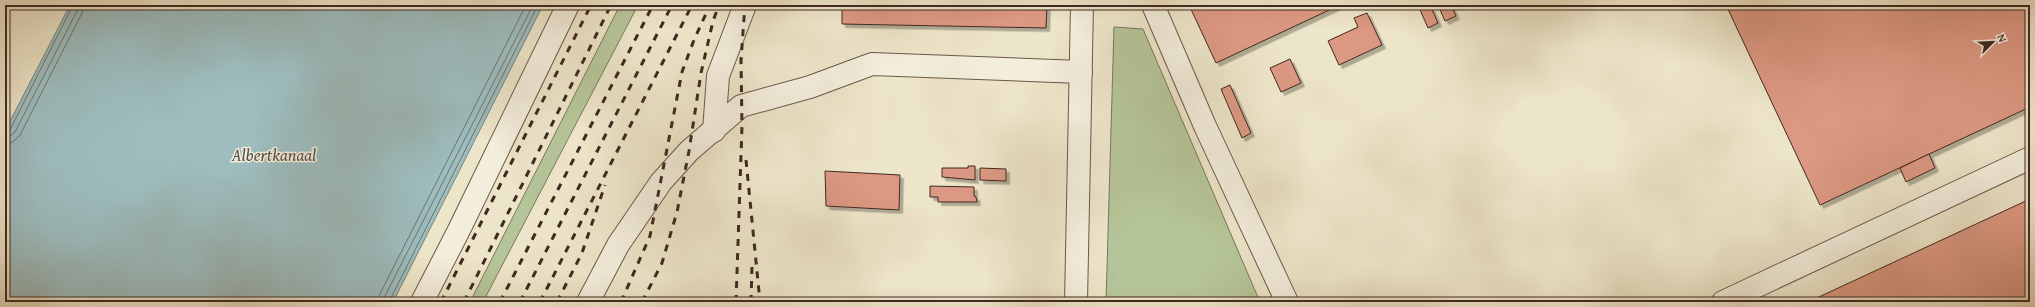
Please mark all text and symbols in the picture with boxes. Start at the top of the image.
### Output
north arrow [1973,22,2013,62]
text: N [1993,31,2011,45]
water label: Albertkanaal [231,142,316,167]

